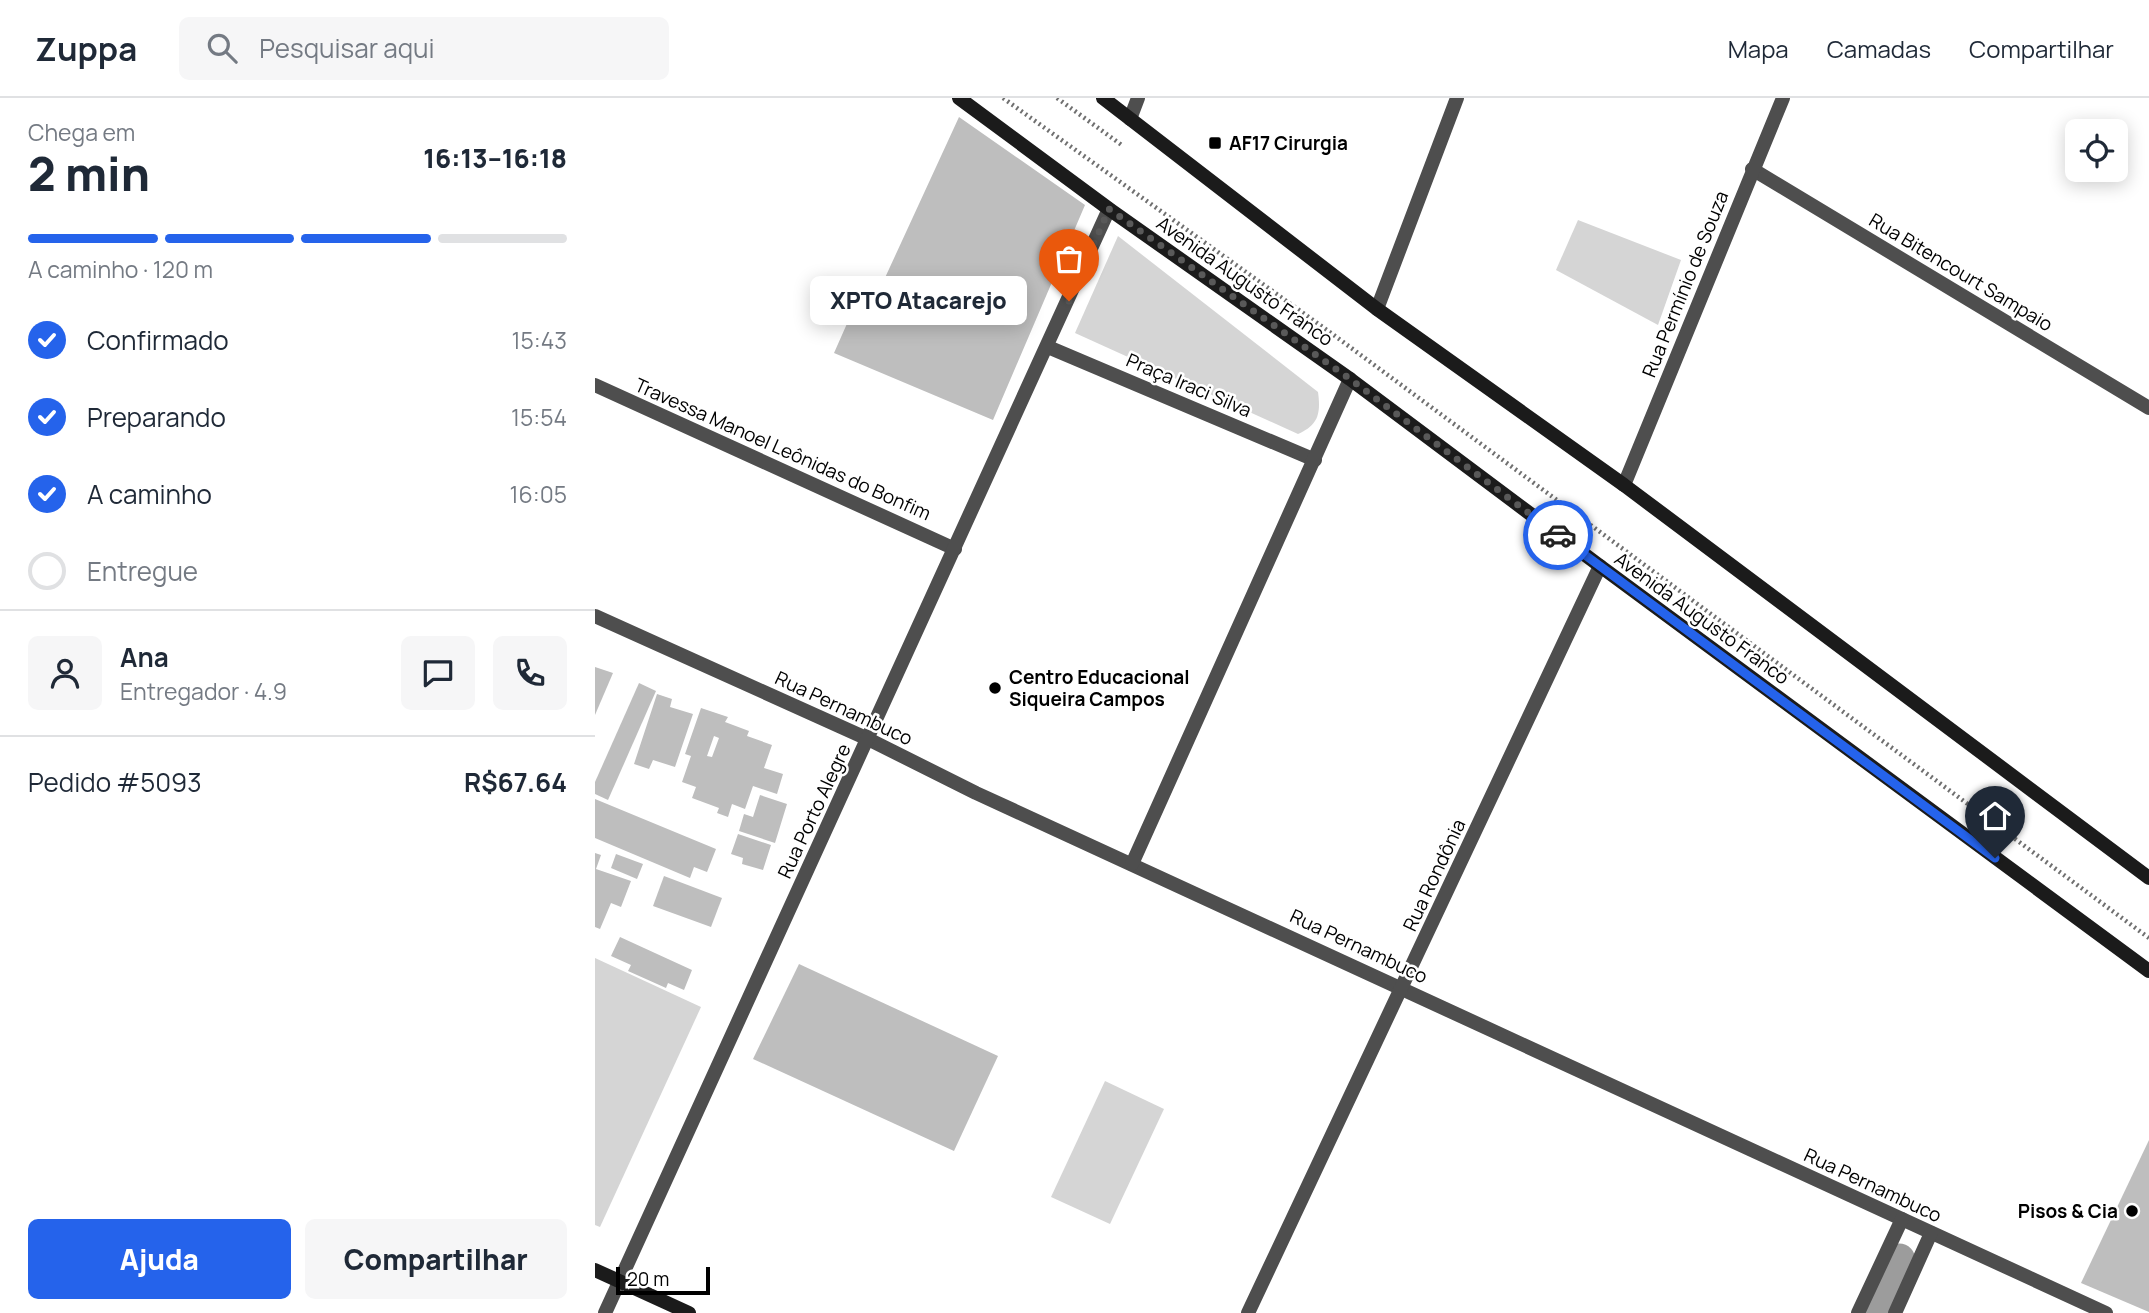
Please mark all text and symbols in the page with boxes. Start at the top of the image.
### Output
search box [179,17,669,80]
text: Zuppa [35,26,137,71]
icon: search [203,29,241,67]
text: Pesquisar aqui [259,30,435,66]
text: Mapa [1728,32,1789,65]
text: Camadas [1827,32,1931,65]
text: Compartilhar [1969,32,2114,65]
text: Chega em [28,116,135,148]
map controls [2065,119,2128,182]
button: locate [2065,119,2128,182]
place label: AF17 Cirurgia [1229,130,1348,156]
marker: AF17 Cirurgia [1207,135,1223,151]
text: 16:13–16:18 [423,140,567,176]
text: 2 min [28,142,150,205]
street label: Rua Permínio de Souza [1636,187,1734,381]
street label: Rua Bitencourt Sampaio [1864,207,2058,337]
street label: Avenida Augusto Franco [1151,210,1339,352]
pin [1039,229,1099,301]
icon: bag [1050,240,1088,278]
text: A caminho · 120 m [28,253,213,285]
callout: XPTO Atacarejo [810,276,1027,326]
text: XPTO Atacarejo [830,284,1007,316]
icon: check [28,321,66,359]
text: Confirmado [87,322,229,358]
text: 15:43 [512,324,567,356]
street label: Praça Iraci Silva [1122,347,1256,423]
street label: Travessa Manoel Leônidas do Bonfim [631,372,935,526]
icon: check [28,398,66,436]
text: Preparando [87,399,226,435]
text: 15:54 [511,401,567,433]
icon: check [28,475,66,513]
text: A caminho [87,476,212,512]
text: 16:05 [510,478,567,510]
courier [1523,500,1593,570]
icon: car [1539,516,1577,554]
street label: Avenida Augusto Franco [1609,546,1795,690]
text: Entregue [87,553,198,589]
button: person [28,636,102,710]
button: chat [401,636,475,710]
button: phone [493,636,567,710]
text: Ana [120,639,169,675]
place label: Centro Educacional Siqueira Campos [1009,664,1190,712]
street label: Rua Pernambuco [771,665,917,751]
text: Entregador · 4.9 [120,675,287,707]
marker: Centro Educacional Siqueira Campos [987,680,1003,696]
street label: Rua Porto Alegre [771,739,857,883]
text: Pedido #5093 [28,764,202,800]
text: R$67.64 [464,764,567,800]
pin [1965,786,2025,858]
icon: home [1976,797,2014,835]
street label: Rua Rondônia [1397,815,1471,935]
street label: Rua Pernambuco [1286,903,1432,989]
street label: Rua Pernambuco [1800,1142,1946,1228]
place label: Pisos & Cia [2018,1198,2118,1224]
marker: Pisos & Cia [2124,1203,2140,1219]
button: Ajuda [28,1219,291,1299]
button: Compartilhar [305,1219,567,1299]
scale bar [616,1264,711,1296]
text: 20 m [627,1266,669,1292]

